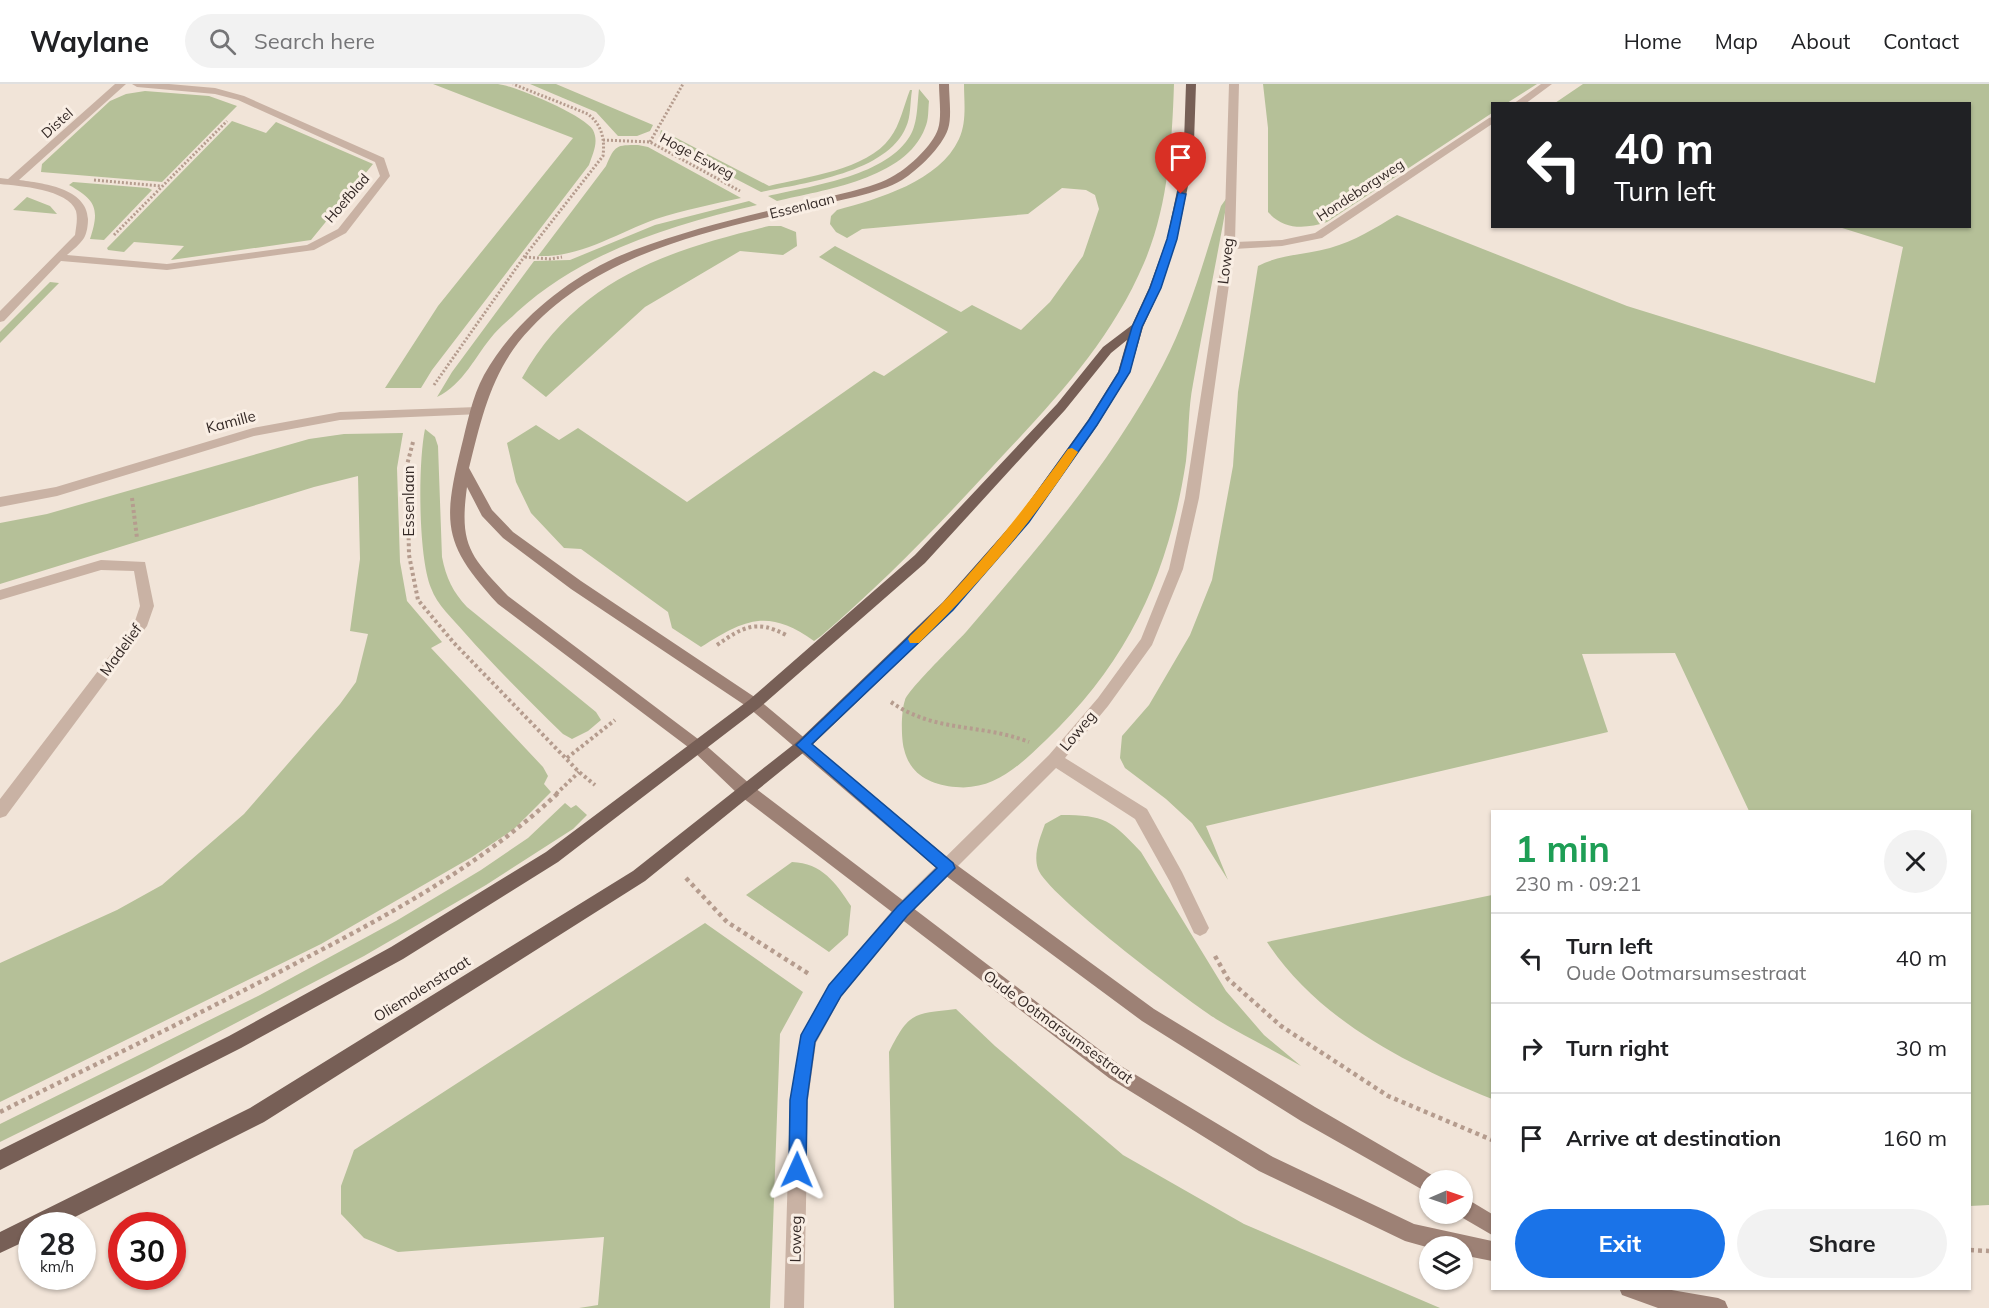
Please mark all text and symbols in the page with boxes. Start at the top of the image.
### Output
search box [185,14,605,68]
text: Waylane [30,24,149,59]
icon: search [206,25,239,58]
text: Search here [254,27,375,55]
text: Home [1624,28,1682,54]
text: Map [1715,28,1758,54]
text: About [1791,28,1850,54]
text: Contact [1883,28,1959,54]
street label: Distel [37,104,77,142]
text: 40 m [1614,122,1714,175]
icon: left [1515,126,1593,204]
street label: Hoge Esweg [657,129,737,183]
pin [1155,132,1206,194]
icon: arrive [1164,141,1197,174]
street label: Hondeborgweg [1313,155,1407,225]
street label: Hoefblad [321,170,373,226]
text: Turn left [1614,174,1716,208]
street label: Essenlaan [768,189,836,223]
street label: Loweg [1213,237,1238,285]
street label: Kamille [204,406,258,437]
street label: Essenlaan [399,466,418,536]
street label: Madelief [95,619,146,679]
street label: Loweg [1055,707,1100,755]
text: 1 min [1515,826,1610,871]
button: close [1884,830,1947,893]
text: 230 m · 09:21 [1515,871,1641,896]
text: Turn left [1566,932,1653,960]
icon: left [1515,942,1548,975]
text: 40 m [1896,944,1947,972]
street label: Oliemolenstraat [370,951,474,1026]
text: Oude Ootmarsumsestraat [1566,960,1806,985]
street label: Oude Ootmarsumsestraat [980,966,1137,1087]
icon: right [1515,1032,1548,1065]
text: Turn right [1566,1034,1669,1062]
text: 30 m [1896,1034,1947,1062]
icon: arrive [1515,1122,1548,1155]
text: Arrive at destination [1566,1124,1781,1152]
text: 160 m [1882,1124,1947,1152]
position arrow [765,1138,829,1202]
north arrow [1419,1170,1473,1224]
map controls [1419,1170,1473,1290]
button: Exit [1515,1209,1725,1278]
button: Share [1737,1209,1947,1278]
speed limit sign: 30 [108,1212,186,1290]
street label: Loweg [786,1215,805,1262]
text: 28 [39,1225,75,1263]
button: layers [1419,1236,1473,1290]
text: km/h [40,1257,74,1276]

